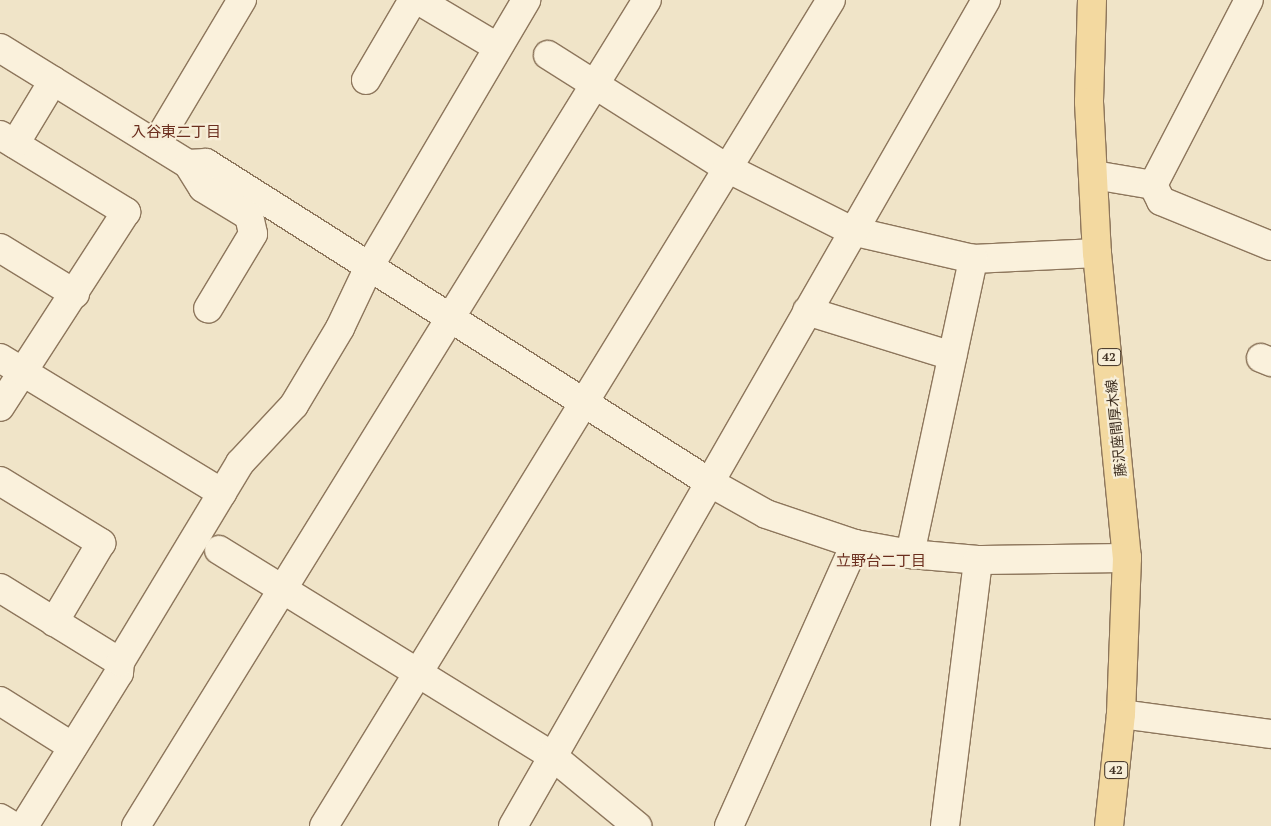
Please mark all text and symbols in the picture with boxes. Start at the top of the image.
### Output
district label: 入谷東二丁目 [131,123,221,141]
road number: 42 [1096,348,1122,367]
street label: 藤沢座間厚木線 [1103,378,1129,478]
district label: 立野台二丁目 [836,552,926,570]
road number: 42 [1104,760,1128,780]

